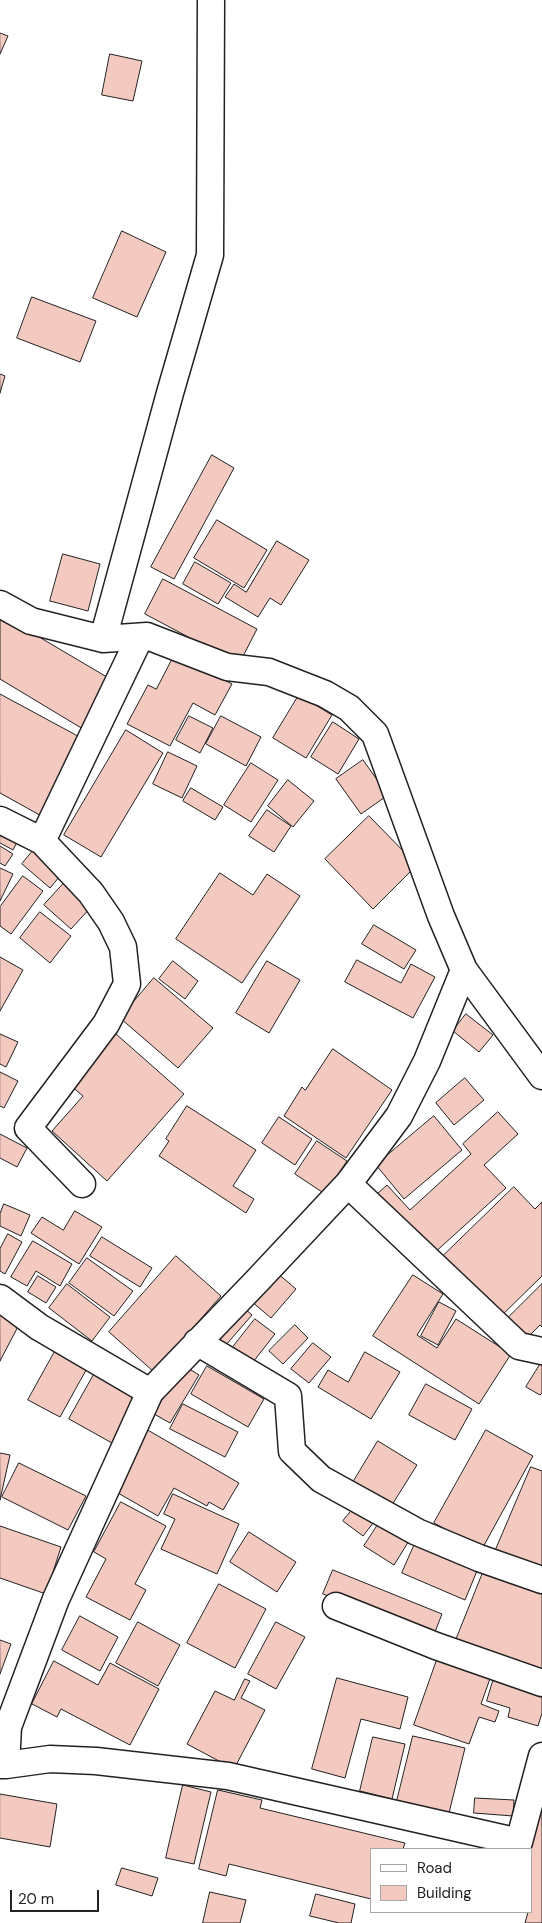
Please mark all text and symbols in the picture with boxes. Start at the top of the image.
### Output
legend [370,1848,532,1913]
text: Road [417,1858,452,1878]
scale bar [12,1880,101,1912]
text: Building [417,1883,472,1903]
text: 20 m [18,1889,54,1909]

